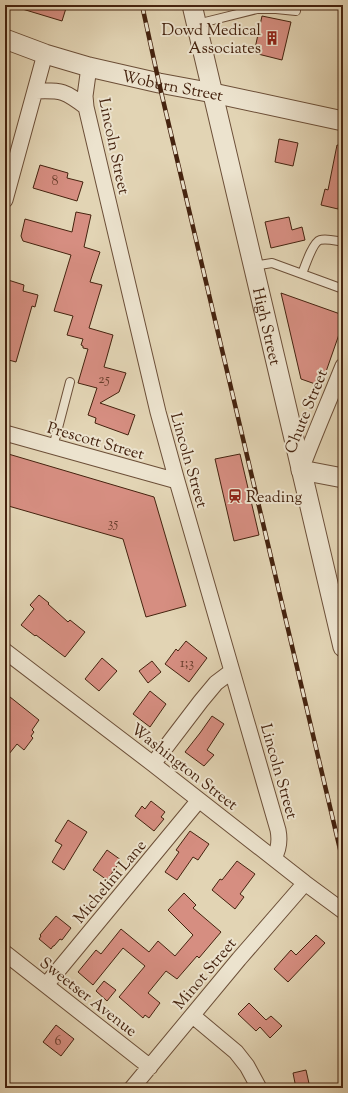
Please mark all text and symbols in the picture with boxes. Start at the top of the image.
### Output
place label: Dowd Medical Associates [162,20,262,61]
building icon: Dowd Medical Associates [264,30,280,46]
street label: Woburn Street [119,66,225,109]
street label: Lincoln Street [91,96,134,197]
house number: 8 [52,172,59,192]
street label: High Street [245,286,285,368]
street label: Chute Street [280,366,335,458]
house number: 25 [98,370,110,390]
street label: Lincoln Street [163,410,212,511]
street label: Prescott Street [44,418,147,467]
place label: Reading [246,487,303,510]
station icon: Reading [227,488,243,504]
house number: 35 [108,514,118,534]
house number: 1;3 [180,654,194,674]
street label: Washington Street [125,719,242,817]
street label: Lincoln Street [253,721,302,822]
street label: Michelini Lane [69,836,153,929]
street label: Minot Street [169,933,243,1015]
street label: Sweetser Avenue [34,953,141,1043]
house number: 6 [55,1032,62,1052]

